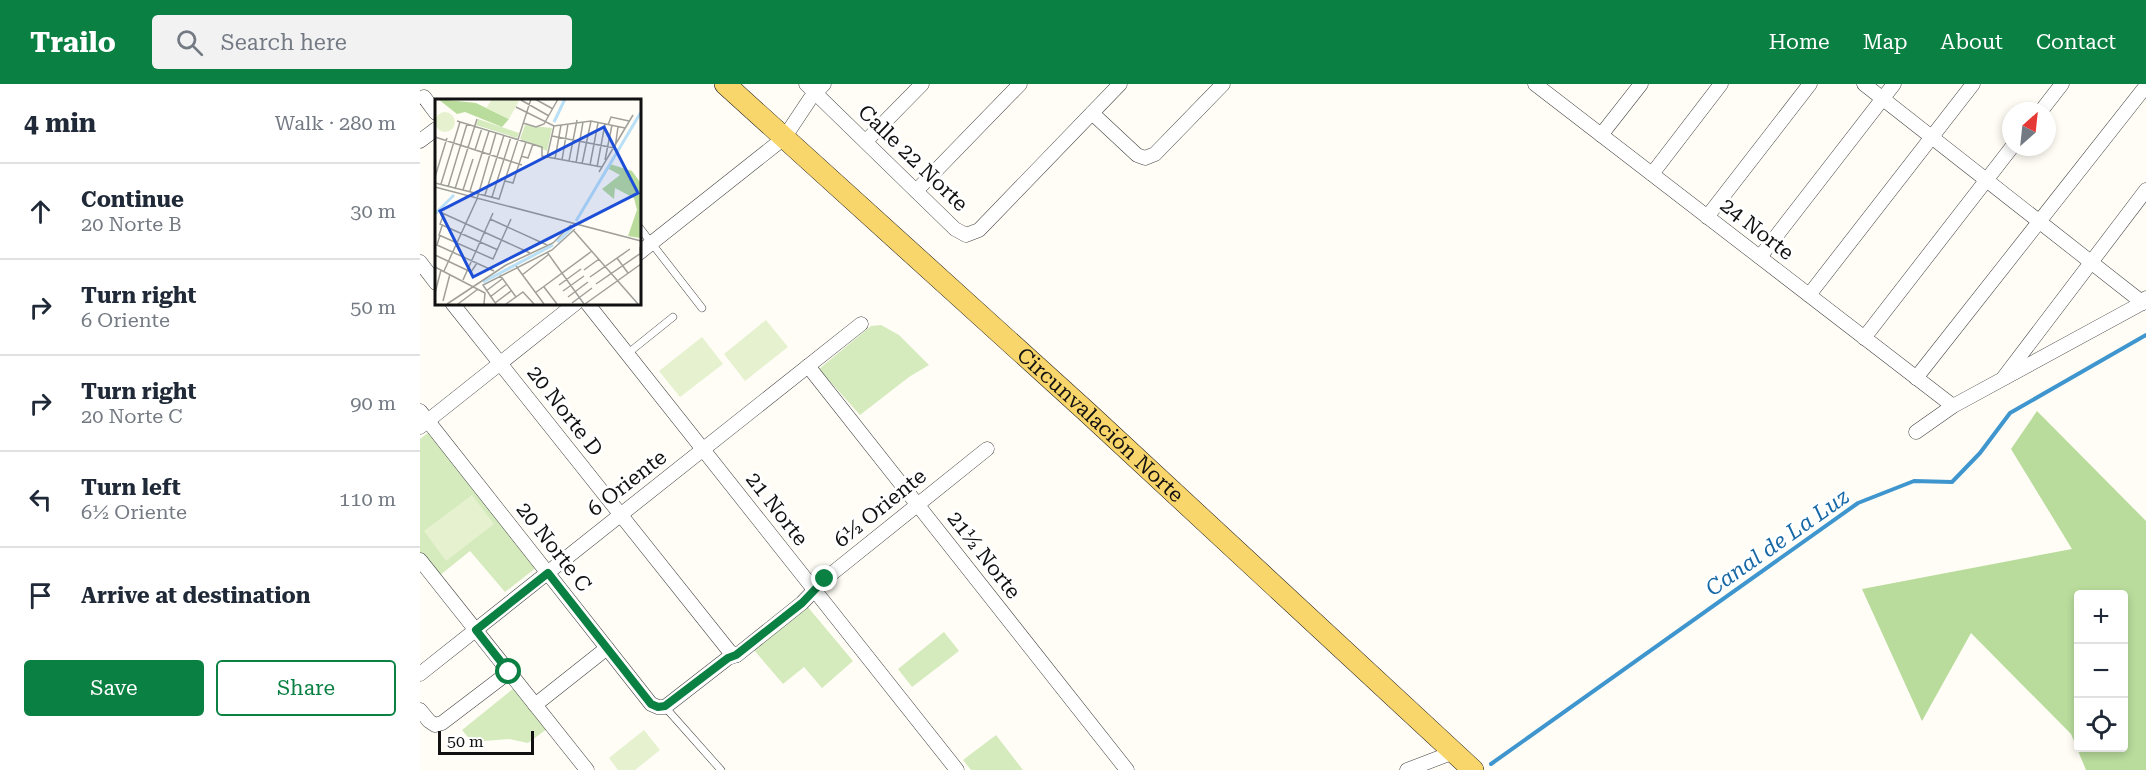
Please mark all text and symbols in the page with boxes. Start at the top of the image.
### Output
search box [152,15,572,69]
text: Trailo [30,26,116,59]
icon: search [173,26,206,59]
text: Search here [221,30,347,55]
text: Home [1769,30,1830,54]
text: Map [1863,30,1908,54]
text: About [1941,30,2003,54]
text: Contact [2036,30,2116,54]
inset map [435,99,640,304]
street label: Calle 22 Norte [853,100,973,216]
north arrow [2002,102,2056,156]
text: 4 min [24,108,96,138]
text: Walk · 280 m [275,111,396,135]
text: Continue [81,187,184,212]
street label: 24 Norte [1716,193,1798,265]
icon: ahead [24,195,57,228]
text: 30 m [350,199,396,223]
text: 20 Norte B [81,212,182,236]
text: Turn right [81,283,196,308]
icon: right [24,291,57,324]
text: 50 m [350,295,396,319]
text: 6 Oriente [81,308,170,332]
street label: Circunvalación Norte [1012,343,1188,507]
street label: 20 Norte D [522,361,608,461]
text: Turn right [81,379,196,404]
icon: right [24,387,57,420]
text: 90 m [350,391,396,415]
text: 20 Norte C [81,404,183,428]
street label: 6 Oriente [583,445,671,521]
street label: 6½ Oriente [829,464,931,552]
street label: 21 Norte [741,468,813,550]
text: Turn left [81,475,181,500]
icon: left [24,483,57,516]
water label: Canal de La Luz [1701,484,1854,601]
text: 110 m [339,487,396,511]
street label: 20 Norte C [512,498,596,596]
text: 6½ Oriente [81,500,187,524]
street label: 21½ Norte [942,507,1026,603]
route end [811,565,837,591]
icon: arrive [24,579,57,612]
text: Arrive at destination [81,583,310,608]
map controls [2074,590,2128,752]
button: + [2074,590,2128,644]
button: − [2074,644,2128,698]
route start [495,658,521,684]
button: Save [24,660,204,716]
button: Share [216,660,396,716]
button: locate [2074,698,2128,752]
scale bar [438,728,534,756]
text: 50 m [447,732,484,751]

